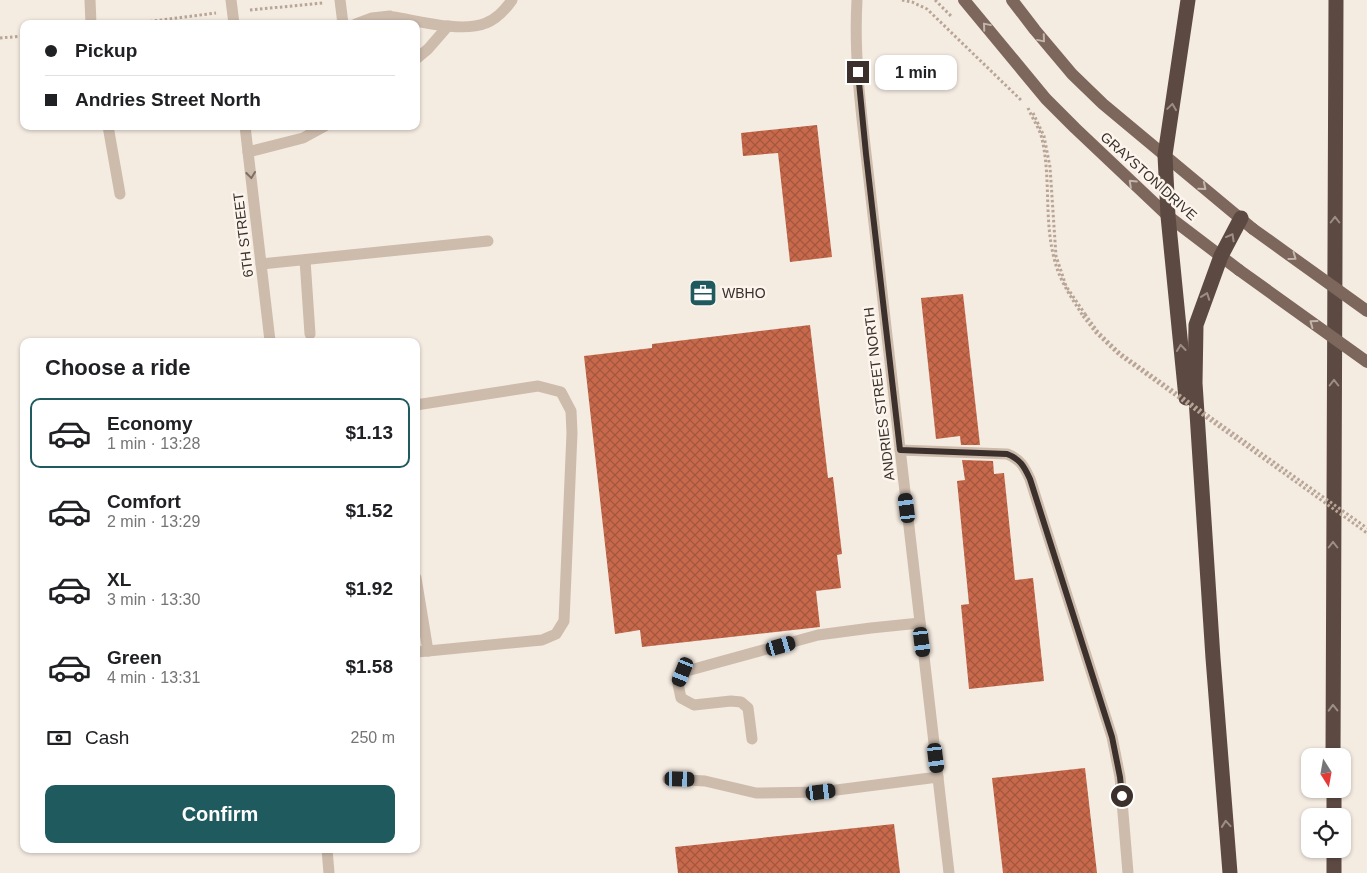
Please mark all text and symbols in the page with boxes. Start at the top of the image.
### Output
one-way arrow [982,22,991,31]
one-way arrow [1036,33,1045,42]
text: Pickup [75,40,137,61]
callout: 1 min [876,54,958,90]
route end [847,61,869,83]
text: 1 min [895,64,937,81]
text: Andries Street North [75,89,261,110]
one-way arrow [1166,103,1177,111]
street label: GRAYSTON DRIVE [1098,129,1200,223]
one-way arrow [245,171,256,179]
one-way arrow [1129,180,1138,189]
one-way arrow [1197,181,1206,190]
street label: 6TH STREET [230,191,256,278]
one-way arrow [1330,216,1340,224]
one-way arrow [1225,234,1235,243]
one-way arrow [1287,251,1297,260]
office icon: WBHO [688,278,718,308]
place label: WBHO [722,285,766,301]
one-way arrow [1200,293,1210,301]
street label: ANDRIES STREET NORTH [860,306,898,482]
one-way arrow [1309,320,1319,329]
one-way arrow [1176,344,1187,352]
text: Choose a ride [45,355,190,380]
one-way arrow [1329,378,1339,386]
icon: car [47,411,92,456]
text: Economy [107,413,193,434]
text: $1.13 [345,422,393,443]
text: 1 min · 13:28 [107,435,200,452]
icon: car [47,489,92,534]
text: Comfort [107,491,181,512]
car [897,492,916,524]
text: $1.52 [345,500,393,521]
text: 2 min · 13:29 [107,513,200,530]
one-way arrow [1328,541,1338,548]
icon: car [47,567,92,612]
text: XL [107,569,131,590]
text: $1.92 [345,578,393,599]
text: 3 min · 13:30 [107,591,200,608]
car [912,626,931,658]
car [764,635,797,657]
icon: car [47,645,92,690]
text: Green [107,647,162,668]
car [670,655,695,689]
text: $1.58 [345,656,393,677]
text: 4 min · 13:31 [107,669,200,686]
one-way arrow [1328,703,1338,711]
icon: cash [45,724,73,752]
text: Cash [85,727,129,748]
text: 250 m [351,729,395,746]
car [926,742,945,774]
north arrow [1301,748,1351,798]
map controls [1301,748,1351,858]
car [664,771,695,787]
car [805,783,836,801]
button: Confirm [45,785,395,843]
route start [1111,785,1133,807]
button: locate [1301,808,1351,858]
one-way arrow [1221,820,1232,828]

